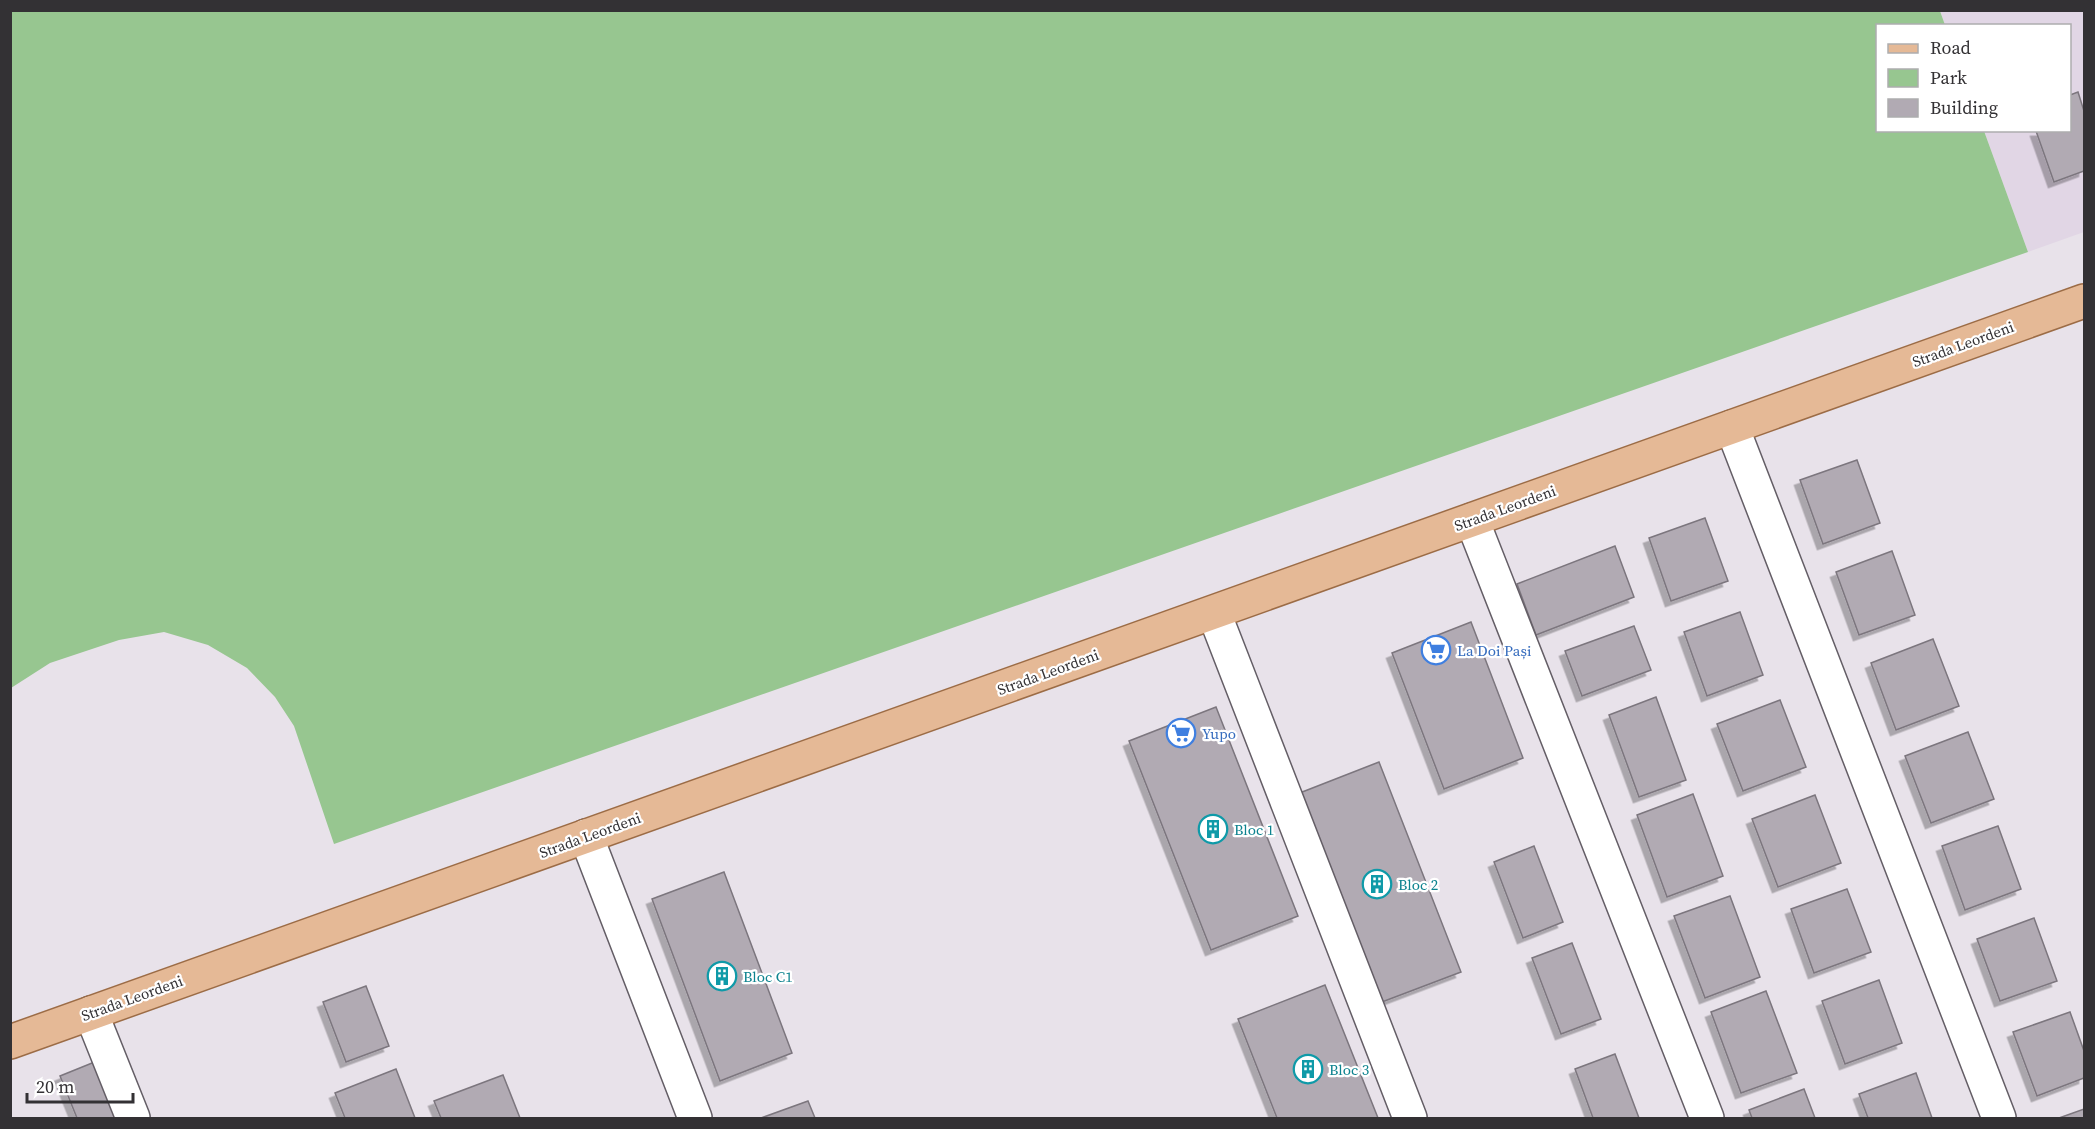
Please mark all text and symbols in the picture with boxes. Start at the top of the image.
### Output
legend [1876,24,2071,132]
text: Road [1930,35,1971,60]
text: Park [1930,65,1967,90]
text: Building [1930,95,1998,120]
street label: Strada Leordeni [1909,316,2017,372]
street label: Strada Leordeni [1451,480,1559,536]
supermarket icon: La Doi Pași [1420,634,1452,666]
place label: La Doi Pași [1457,640,1531,661]
street label: Strada Leordeni [994,644,1102,700]
supermarket icon: Yupo [1165,717,1197,749]
place label: Yupo [1202,723,1236,744]
street label: Strada Leordeni [536,807,644,863]
building icon: Bloc 1 [1197,813,1229,845]
place label: Bloc 1 [1234,819,1274,840]
building icon: Bloc 2 [1361,868,1393,900]
place label: Bloc 2 [1398,874,1438,895]
building icon: Bloc C1 [706,960,738,992]
place label: Bloc C1 [743,966,793,987]
street label: Strada Leordeni [78,970,186,1026]
building icon: Bloc 3 [1292,1053,1324,1085]
place label: Bloc 3 [1329,1059,1369,1080]
scale bar [27,1066,134,1104]
text: 20 m [36,1074,74,1099]

